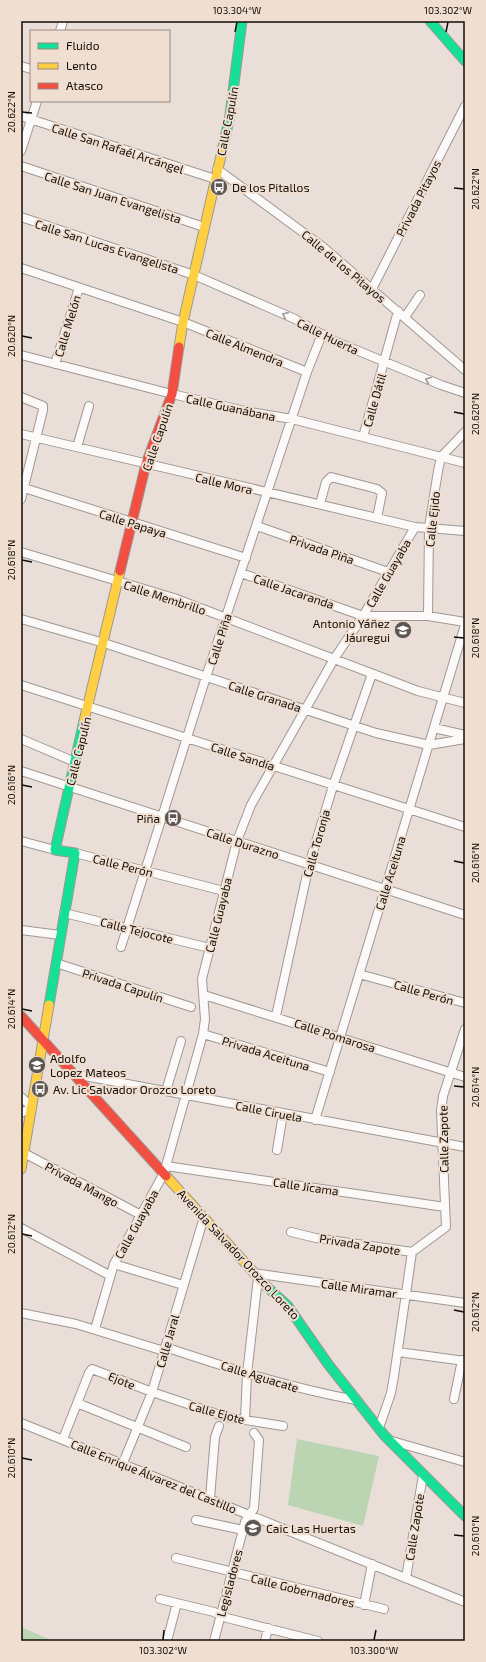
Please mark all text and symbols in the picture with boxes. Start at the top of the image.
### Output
text: 103.304°W [213,4,262,16]
text: 103.302°W [424,4,473,16]
legend [30,30,170,102]
text: Fluido [66,38,100,52]
text: Lento [66,58,97,72]
text: Atasco [66,78,103,92]
street label: Calle Capulín [213,85,241,157]
text: 20.622°N [5,91,17,133]
street label: Calle San Rafaél Arcángel [50,120,186,176]
street label: Privada Pitayos [393,157,443,239]
street label: Calle San Juan Evangelista [43,168,183,226]
text: 20.622°N [469,168,481,210]
bus stop icon: De los Pitallos [209,177,229,197]
place label: De los Pitallos [232,180,310,194]
street label: Calle San Lucas Evangelista [33,216,181,276]
street label: Calle de los Pitayos [299,227,389,305]
street label: Calle Melón [51,293,83,359]
one-way arrow [281,312,289,320]
text: 20.620°N [5,315,17,357]
street label: Calle Huerta [295,315,361,357]
street label: Calle Almendra [204,325,286,369]
street label: Calle Dátil [360,371,388,429]
one-way arrow [425,377,433,385]
street label: Calle Guanábana [185,391,277,423]
text: 20.620°N [469,393,481,435]
street label: Calle Capulín [139,401,175,473]
street label: Calle Mora [194,470,254,496]
street label: Calle Ejido [422,490,443,548]
street label: Calle Papaya [98,506,168,540]
street label: Privada Piña [288,531,356,567]
street label: Calle Guayaba [363,536,413,610]
text: 20.618°N [5,540,17,580]
street label: Calle Jacaranda [252,571,336,611]
street label: Calle Membrillo [122,577,208,617]
street label: Calle Piña [204,611,234,667]
place label: Antonio Yáñez Jáuregui [313,616,390,644]
text: 20.618°N [469,618,481,658]
school or university icon: Antonio Yáñez Jáuregui [393,620,413,640]
street label: Calle Granada [227,678,303,714]
street label: Calle Capulín [63,715,93,787]
street label: Calle Sandía [209,739,277,773]
text: 20.616°N [5,765,17,805]
street label: Calle Toronja [300,807,333,879]
bus stop icon: Piña [163,808,183,828]
place label: Piña [136,811,160,825]
street label: Calle Durazno [205,825,281,861]
street label: Calle Aceituna [372,834,408,912]
text: 20.616°N [469,843,481,883]
street label: Calle Perón [91,851,155,879]
street label: Calle Guayaba [202,876,234,954]
street label: Calle Tejocote [99,914,175,947]
street label: Privada Capulín [81,965,165,1005]
street label: Calle Perón [392,977,456,1007]
text: 20.614°N [5,989,17,1029]
street label: Calle Pomarosa [293,1015,377,1055]
street label: Privada Aceituna [220,1033,312,1073]
place label: Adolfo Lopez Mateos [50,1051,126,1079]
school or university icon: Adolfo Lopez Mateos [27,1055,47,1075]
text: 20.614°N [469,1067,481,1107]
bus stop icon: Av. Lic Salvador Orozco Loreto [30,1079,50,1099]
place label: Av. Lic Salvador Orozco Loreto [53,1082,216,1096]
street label: Calle Ciruela [234,1098,304,1124]
street label: Calle Zapote [435,1105,451,1173]
street label: Privada Mango [43,1159,121,1209]
street label: Calle Jícama [272,1174,340,1198]
street label: Avenida Salvador Orozco Loreto [175,1186,303,1322]
street label: Calle Guayaba [111,1187,161,1261]
text: 20.612°N [5,1214,17,1254]
street label: Privada Zapote [318,1231,402,1257]
street label: Calle Miramar [320,1276,398,1300]
text: 20.612°N [469,1292,481,1332]
street label: Calle Jaral [153,1312,181,1369]
street label: Calle Aguacate [219,1358,301,1394]
street label: Ejote [106,1368,137,1393]
street label: Calle Ejote [187,1398,246,1427]
street label: Calle Enrique Álvarez del Castillo [69,1436,239,1516]
text: 20.610°N [5,1438,17,1478]
street label: Calle Zapote [402,1492,426,1562]
text: 20.610°N [469,1516,481,1556]
school or university icon: Caic Las Huertas [243,1518,263,1538]
place label: Caic Las Huertas [266,1521,356,1535]
street label: Legisladores [213,1548,245,1618]
street label: Calle Gobernadores [250,1570,356,1610]
text: 103.302°W [139,1644,188,1656]
text: 103.300°W [350,1644,399,1656]

